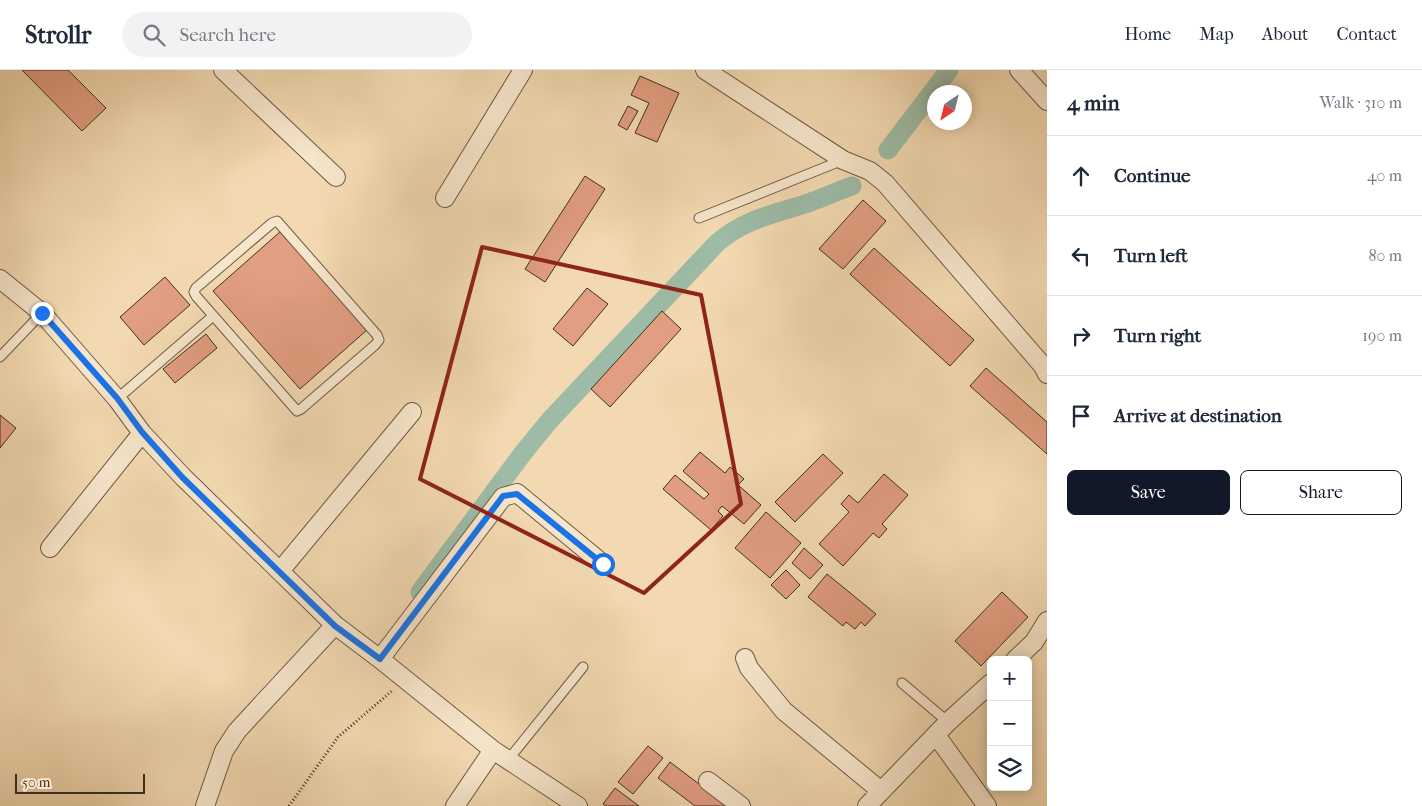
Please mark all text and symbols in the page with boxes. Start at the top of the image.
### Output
search box [122,12,472,57]
text: Strollr [25,21,92,49]
icon: search [140,21,168,49]
text: Search here [180,24,276,46]
text: Home [1124,24,1171,45]
text: Map [1199,24,1234,45]
text: About [1262,24,1308,45]
text: Contact [1336,24,1397,45]
north arrow [927,85,972,130]
text: 4 min [1067,91,1120,115]
text: Walk · 310 m [1319,93,1402,112]
icon: ahead [1067,162,1095,190]
text: Continue [1114,165,1190,187]
text: 40 m [1367,166,1402,185]
icon: left [1067,242,1095,270]
text: Turn left [1114,245,1188,267]
text: 80 m [1368,246,1402,265]
route end [31,302,54,325]
icon: right [1067,322,1095,350]
text: Turn right [1114,325,1201,347]
text: 190 m [1362,326,1402,345]
icon: arrive [1067,402,1095,430]
text: Arrive at destination [1114,405,1282,427]
button: Save [1067,470,1230,515]
button: Share [1240,470,1402,515]
route start [592,553,615,576]
map controls [987,656,1032,791]
button: + [987,656,1032,701]
button: − [987,701,1032,746]
button: layers [987,746,1032,791]
scale bar [15,771,145,794]
text: 50 m [22,774,50,791]

